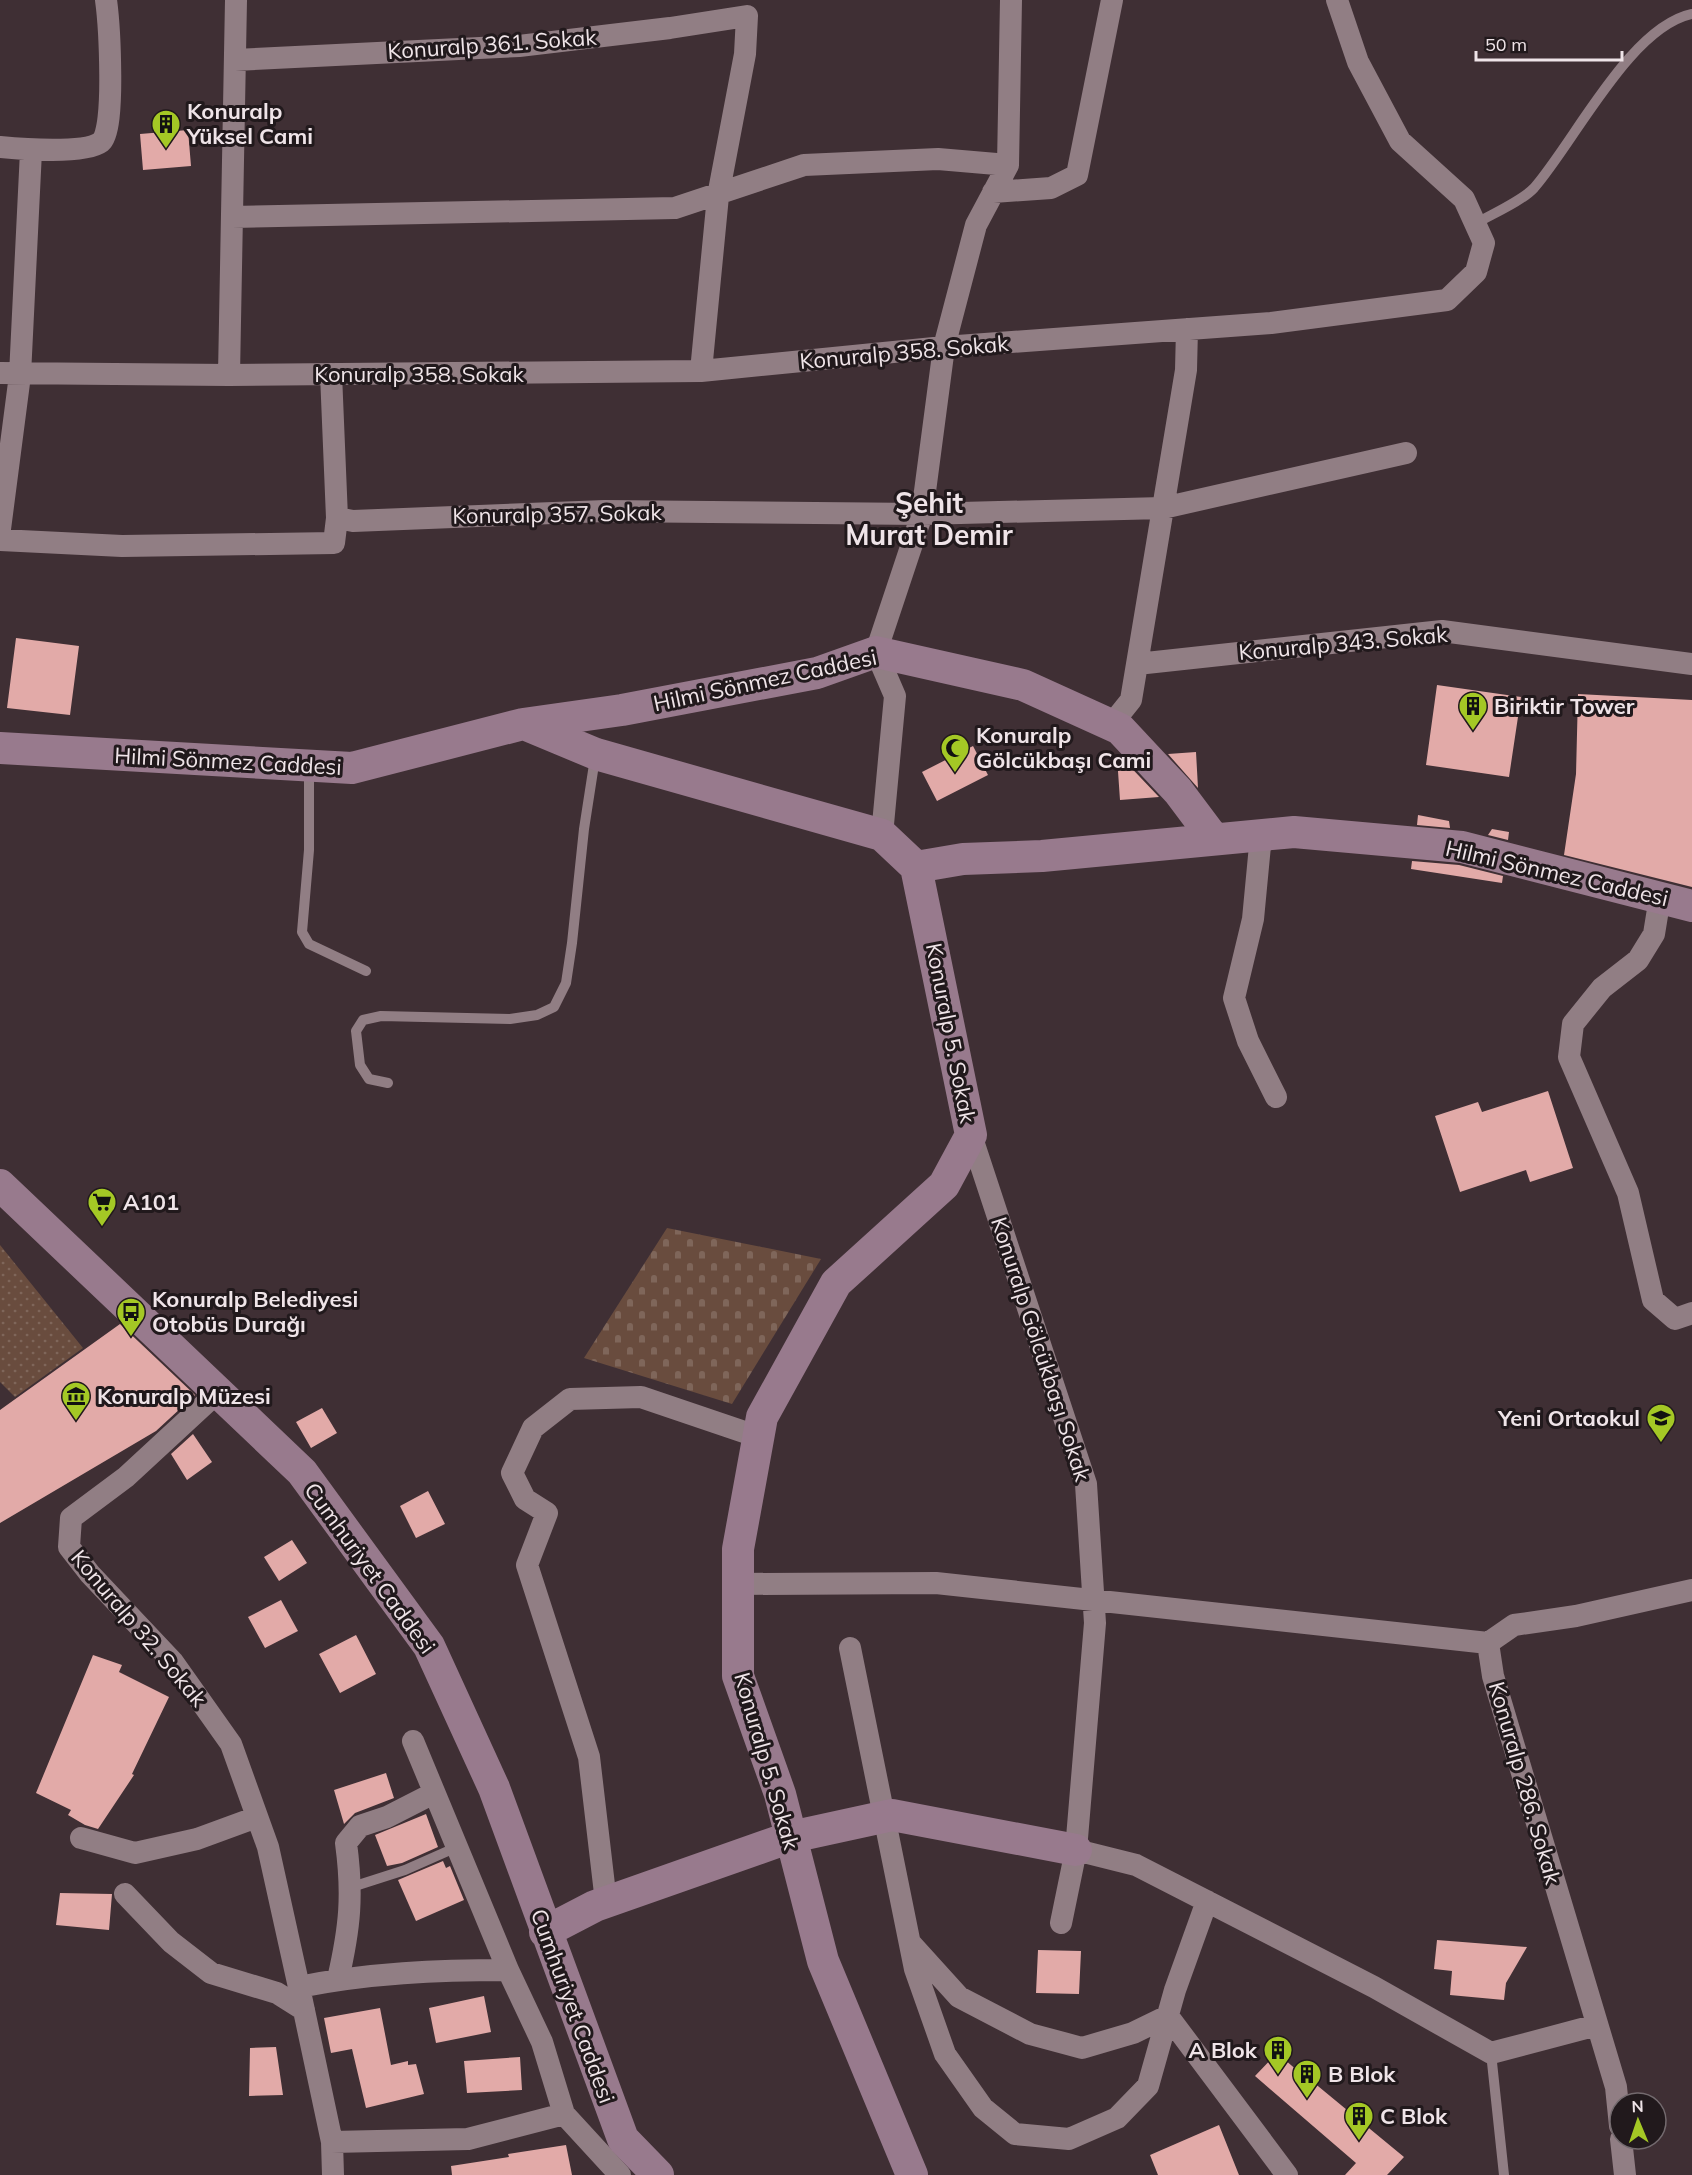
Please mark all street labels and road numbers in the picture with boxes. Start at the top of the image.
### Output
street label: Konuralp 361. Sokak [387,23,598,65]
street label: Konuralp 358. Sokak [798,329,1010,375]
street label: Konuralp 358. Sokak [314,360,524,388]
street label: Konuralp 357. Sokak [452,498,663,530]
street label: Konuralp 343. Sokak [1237,620,1449,666]
street label: Hilmi Sönmez Caddesi [651,643,879,717]
street label: Hilmi Sönmez Caddesi [114,741,342,781]
street label: Hilmi Sönmez Caddesi [1443,834,1671,912]
street label: Konuralp 5. Sokak [920,940,982,1126]
street label: Konuralp Gölcükbaşı Sokak [985,1213,1097,1485]
street label: Cumhuriyet Caddesi [298,1477,442,1659]
street label: Konuralp 32. Sokak [65,1544,213,1713]
street label: Konuralp 5. Sokak [728,1669,806,1853]
street label: Konuralp 286. Sokak [1483,1678,1568,1888]
street label: Cumhuriyet Caddesi [525,1905,621,2107]

